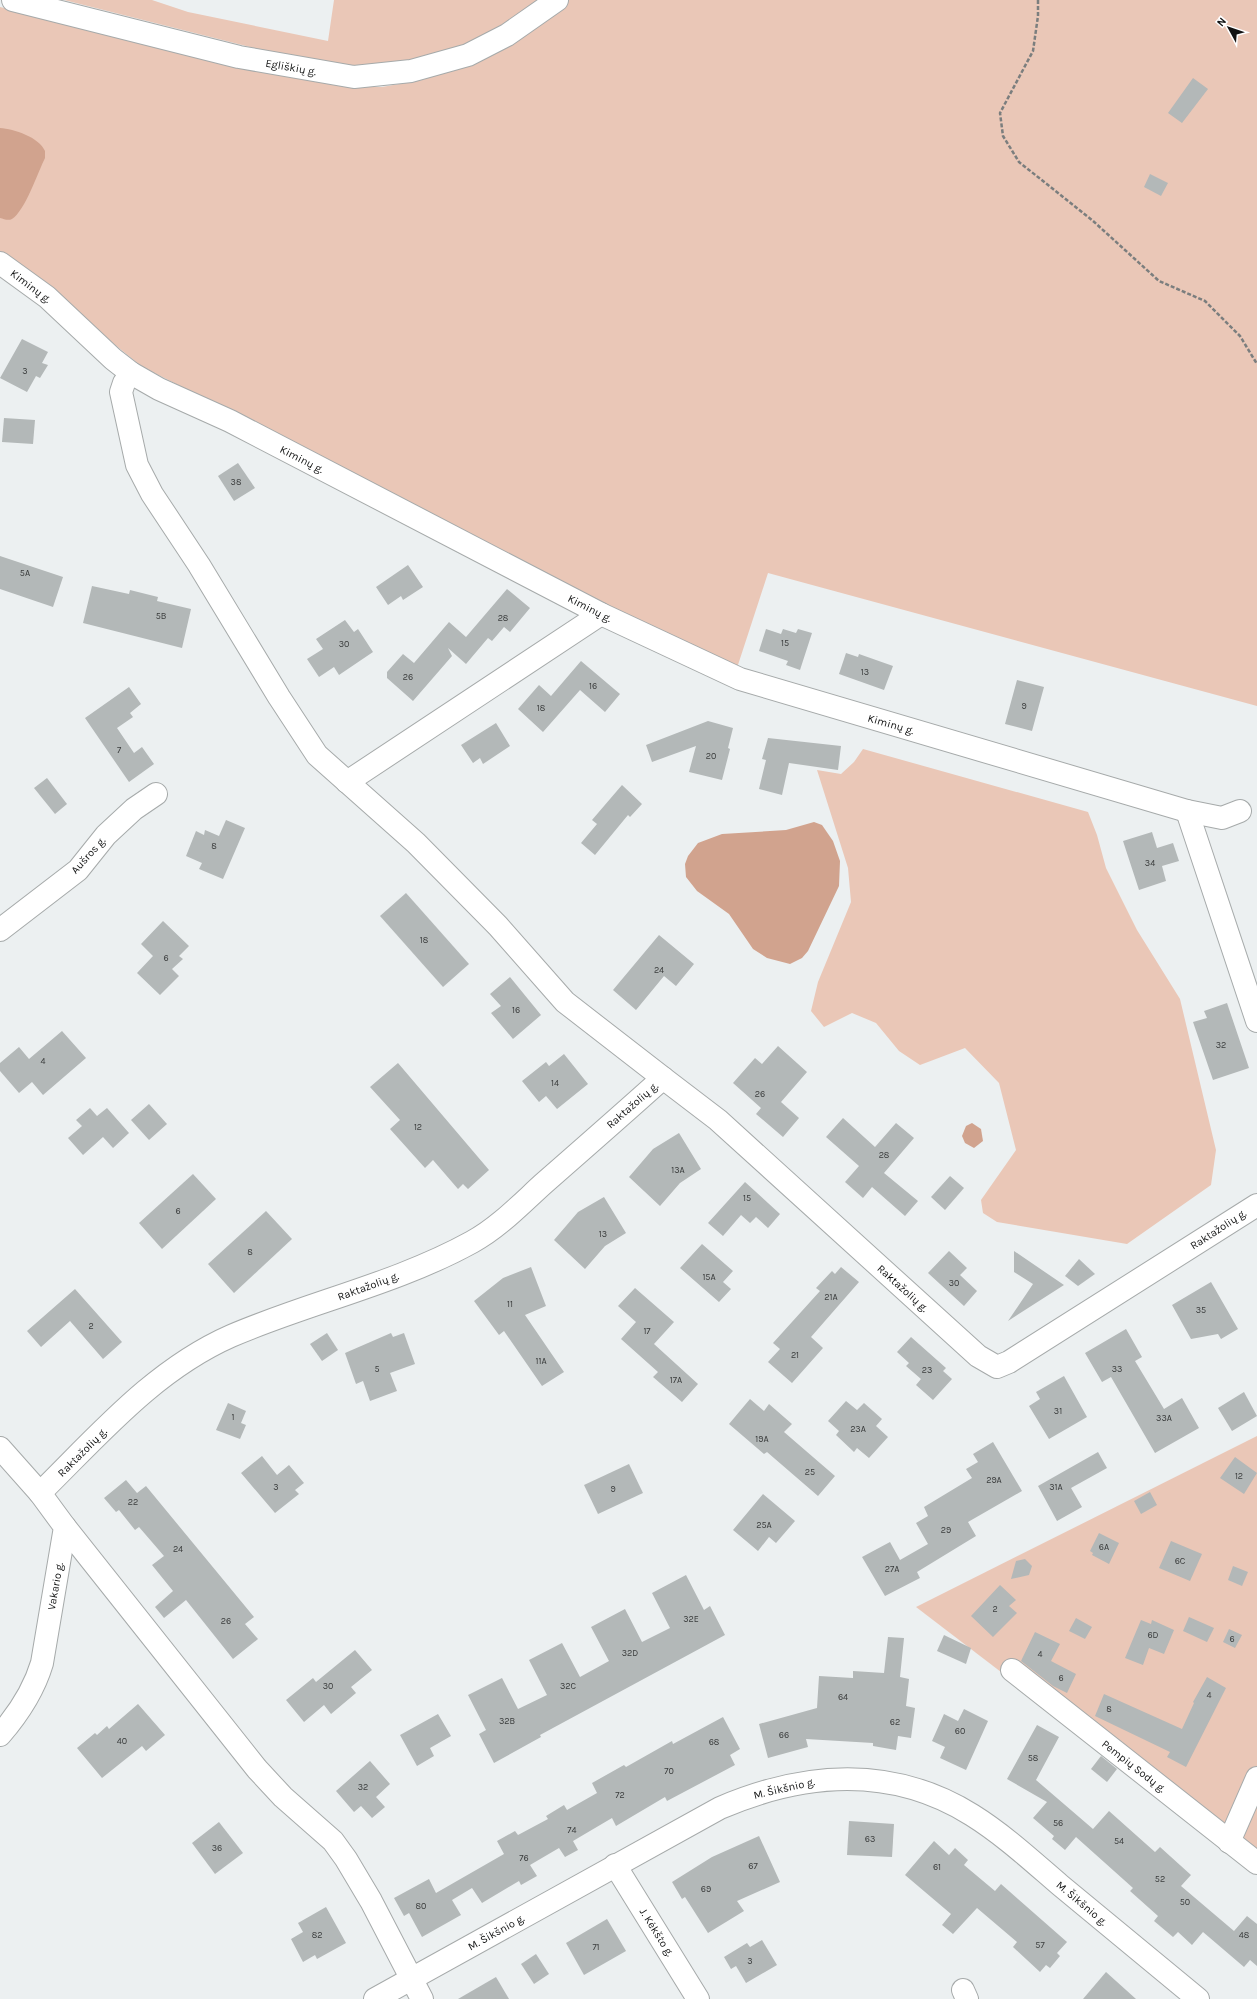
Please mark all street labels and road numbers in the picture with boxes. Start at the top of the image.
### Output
street label: Egliškių g. [264,57,317,78]
street label: Kiminų g. [8,267,54,306]
street label: Kiminų g. [278,443,326,476]
street label: Kiminų g. [566,592,614,625]
street label: Kiminų g. [866,712,916,737]
street label: Aušros g. [68,834,108,877]
street label: Raktažolių g. [604,1079,661,1131]
street label: Raktažolių g. [1188,1206,1249,1252]
street label: Raktažolių g. [874,1262,931,1315]
street label: Raktažolių g. [336,1269,401,1304]
street label: Raktažolių g. [55,1425,110,1480]
street label: Vakario g. [45,1561,66,1611]
street label: Pempių Sodų g. [1099,1737,1168,1795]
street label: M. Šikšnio g. [752,1773,816,1802]
street label: M. Šikšnio g. [1054,1877,1111,1928]
street label: J. Kėkšto g. [637,1906,676,1959]
street label: M. Šikšnio g. [465,1910,527,1953]

